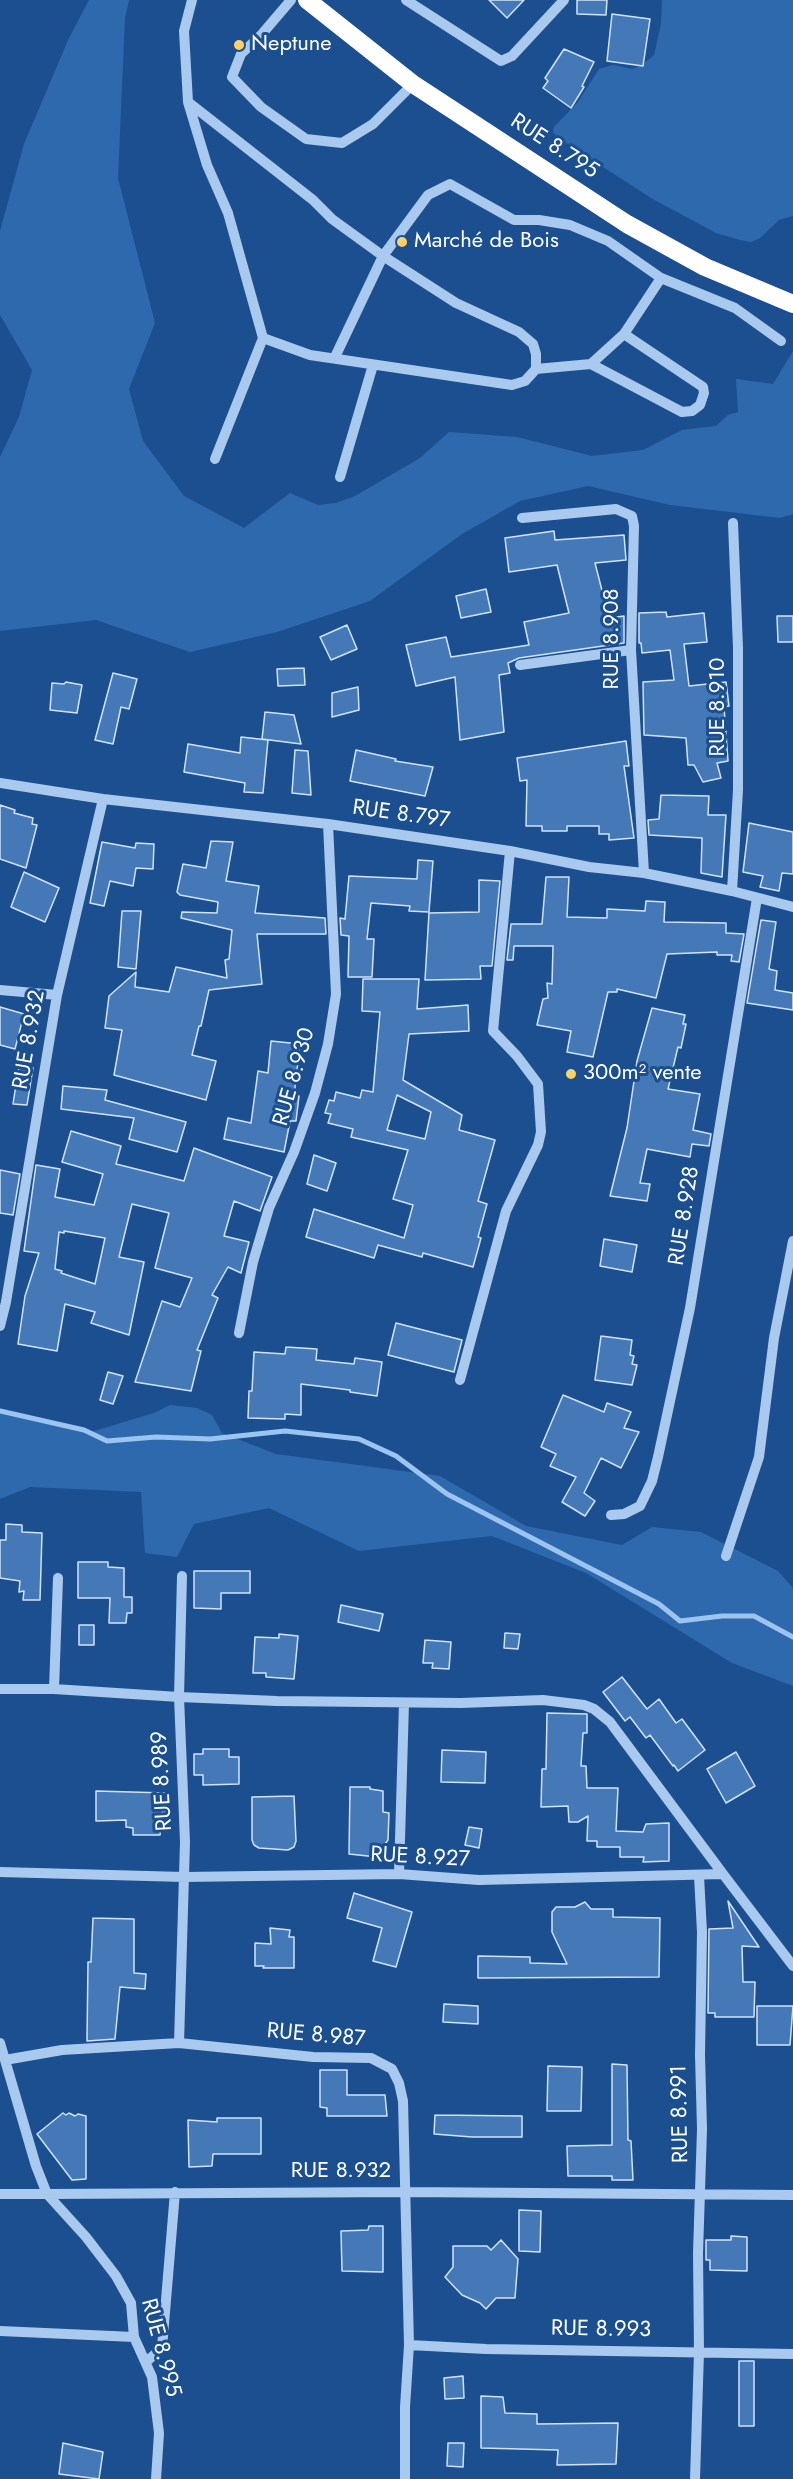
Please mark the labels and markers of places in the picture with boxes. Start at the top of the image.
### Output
place label: Neptune [251,32,332,58]
marker: Neptune [232,38,246,52]
place label: Marché de Bois [414,229,559,255]
marker: Marché de Bois [395,235,409,249]
place label: 300m² vente [583,1061,702,1087]
marker: 300m² vente [564,1067,578,1081]

